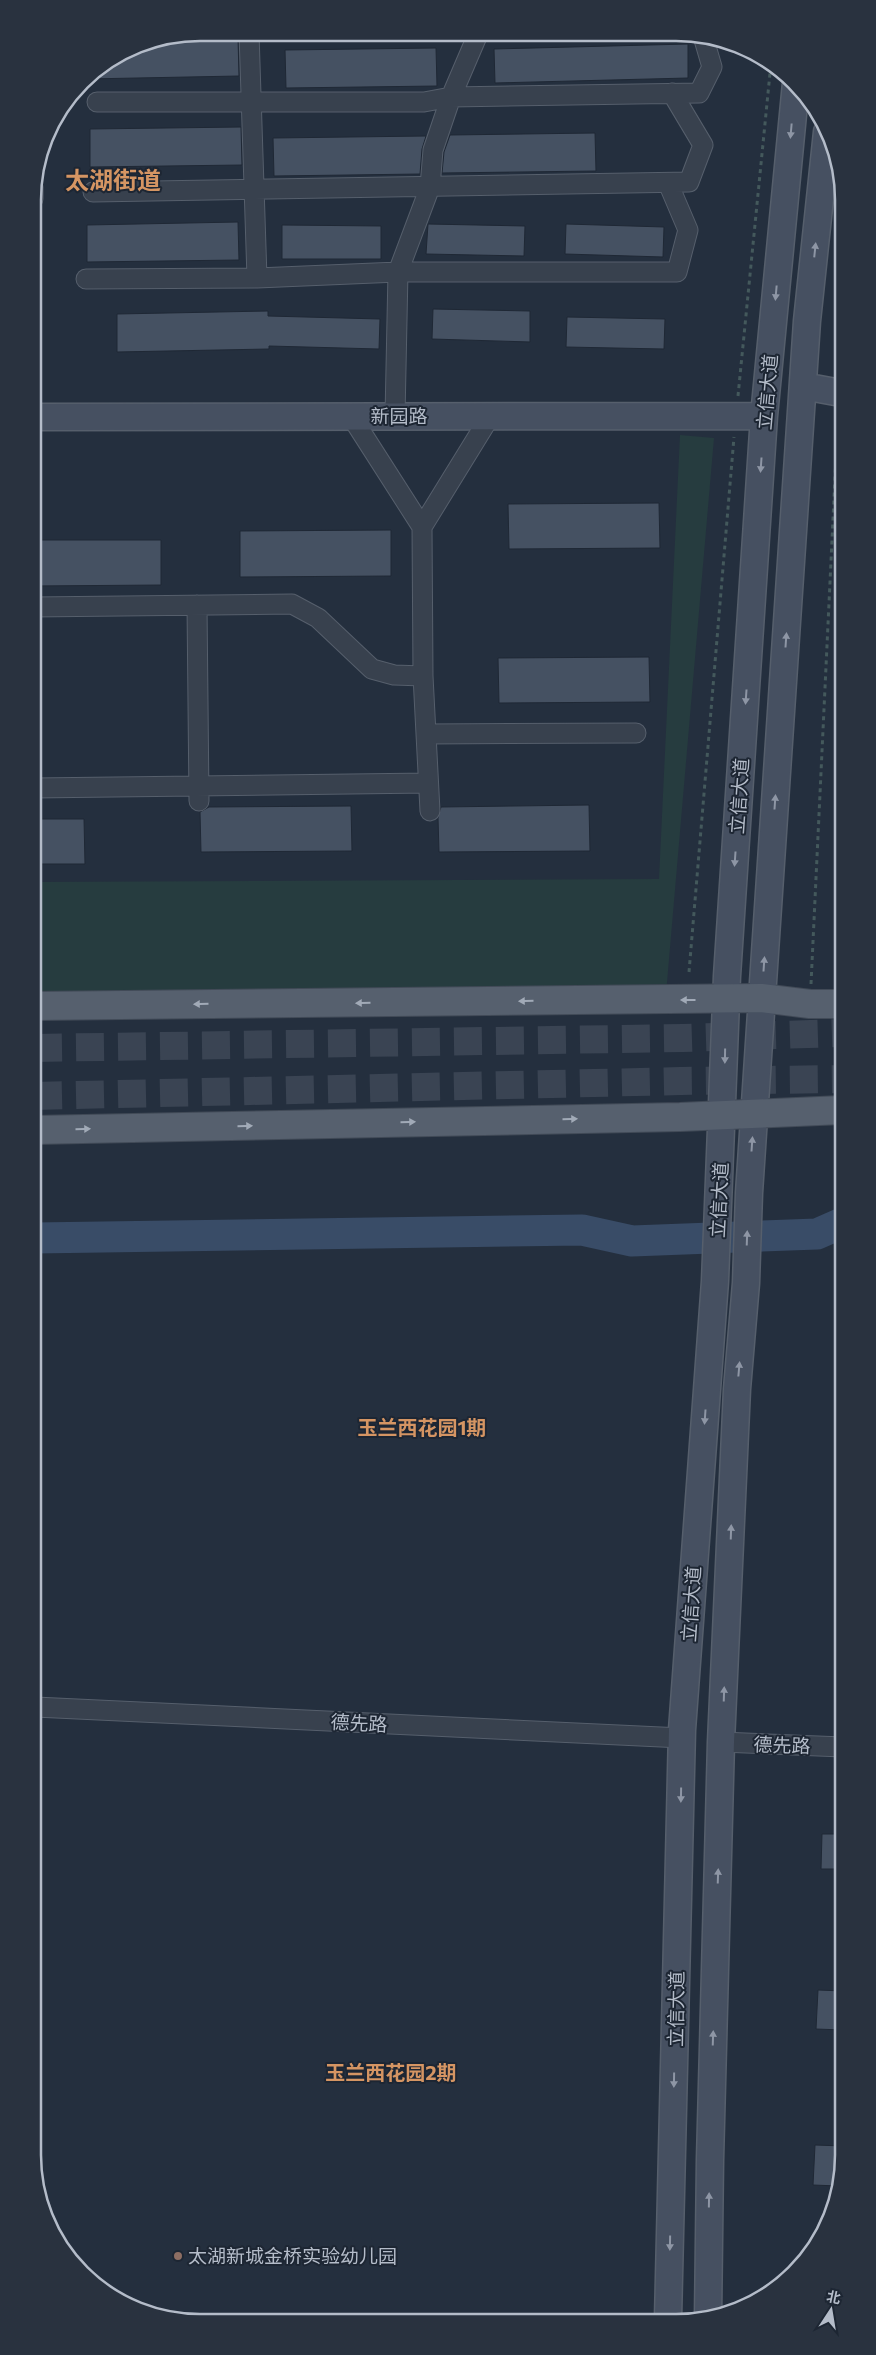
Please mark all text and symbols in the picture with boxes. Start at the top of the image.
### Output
one-way arrow [787,124,795,140]
district label: 太湖街道 [65,165,161,194]
one-way arrow [811,242,819,258]
one-way arrow [772,286,780,302]
street label: 立信大道 [752,353,781,431]
street label: 新园路 [370,404,428,427]
one-way arrow [757,457,765,473]
one-way arrow [782,632,790,648]
one-way arrow [741,689,749,705]
street label: 立信大道 [724,757,753,835]
one-way arrow [771,794,779,810]
one-way arrow [730,851,738,867]
one-way arrow [760,956,768,972]
one-way arrow [680,996,696,1004]
one-way arrow [517,997,533,1005]
one-way arrow [355,999,371,1007]
one-way arrow [192,1001,208,1009]
one-way arrow [720,1049,728,1065]
one-way arrow [563,1115,579,1123]
one-way arrow [400,1118,416,1126]
one-way arrow [238,1122,254,1130]
one-way arrow [75,1125,91,1133]
one-way arrow [748,1136,756,1152]
street label: 立信大道 [705,1161,732,1239]
one-way arrow [744,1230,752,1246]
one-way arrow [735,1361,743,1377]
one-way arrow [701,1409,709,1425]
district label: 玉兰西花园1期 [357,1415,487,1439]
one-way arrow [728,1523,736,1539]
street label: 立信大道 [676,1565,705,1643]
one-way arrow [721,1686,729,1702]
street label: 德先路 [330,1710,388,1735]
street label: 德先路 [753,1732,811,1757]
one-way arrow [677,1788,685,1804]
one-way arrow [714,1867,722,1883]
street label: 立信大道 [663,1971,688,2047]
one-way arrow [710,2030,718,2046]
district label: 玉兰西花园2期 [325,2060,457,2084]
one-way arrow [670,2072,678,2088]
one-way arrow [705,2192,713,2208]
one-way arrow [666,2235,674,2251]
place label: 太湖新城金桥实验幼儿园 [188,2244,397,2267]
marker: 太湖新城金桥实验幼儿园 [172,2250,184,2262]
north arrow [806,2285,856,2335]
text: 北 [825,2287,842,2307]

